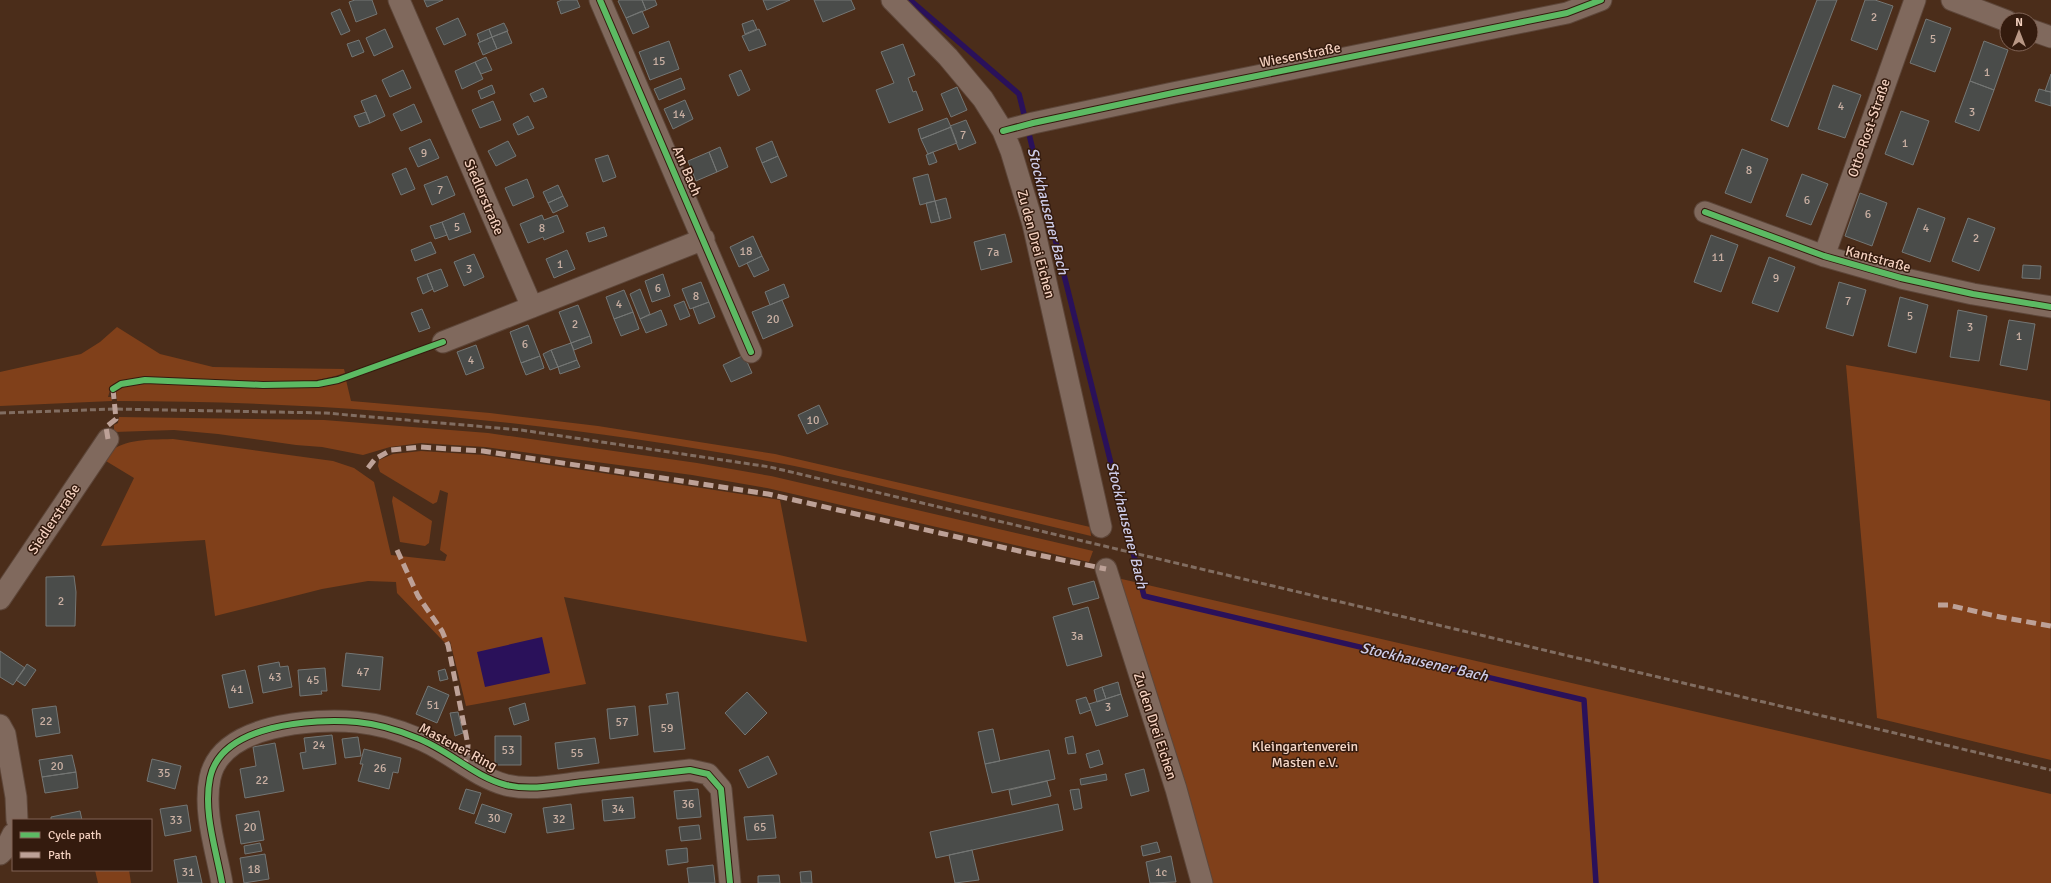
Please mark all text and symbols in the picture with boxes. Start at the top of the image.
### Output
house number: 2 [1871,10,1877,25]
north arrow [1999,12,2039,52]
text: N [2015,16,2023,29]
house number: 5 [1930,32,1936,47]
street label: Wiesenstraße [1258,39,1342,71]
house number: 15 [653,54,665,69]
house number: 1 [1984,65,1990,80]
street label: Otto-Rost-Straße [1844,76,1894,180]
house number: 4 [1838,99,1845,114]
house number: 3 [1969,105,1975,120]
house number: 14 [673,107,686,122]
house number: 7 [960,128,966,143]
house number: 1 [1902,136,1908,151]
street label: Am Bach [669,143,705,199]
house number: 9 [421,146,427,161]
water label: Stockhausener Bach [1024,146,1073,277]
street label: Siedlerstraße [460,156,508,238]
house number: 8 [1746,163,1752,178]
house number: 7 [437,183,443,198]
street label: Zu den Drei Eichen [1013,188,1059,300]
house number: 6 [1804,193,1810,208]
house number: 6 [1865,207,1871,222]
house number: 5 [454,220,460,235]
house number: 8 [539,221,545,236]
house number: 4 [1923,221,1930,236]
house number: 2 [1973,231,1979,246]
street label: Kantstraße [1843,242,1913,276]
house number: 18 [740,244,752,259]
house number: 7a [987,245,999,260]
house number: 11 [1712,250,1724,265]
house number: 1 [557,257,563,272]
house number: 3 [466,262,472,277]
house number: 9 [1773,271,1779,286]
house number: 6 [655,281,661,296]
house number: 8 [693,289,699,304]
house number: 7 [1845,294,1851,309]
house number: 4 [616,297,623,312]
house number: 5 [1907,309,1913,324]
house number: 20 [767,312,779,327]
house number: 2 [572,317,578,332]
house number: 3 [1967,320,1973,335]
house number: 1 [2016,329,2022,344]
house number: 6 [522,337,528,352]
house number: 4 [468,353,475,368]
house number: 10 [807,413,819,428]
water label: Stockhausener Bach [1103,460,1152,591]
street label: Siedlerstraße [24,481,84,557]
house number: 2 [58,594,64,609]
house number: 3a [1071,629,1083,644]
water label: Stockhausener Bach [1359,639,1490,686]
house number: 47 [357,665,369,680]
house number: 43 [269,670,281,685]
street label: Zu den Drei Eichen [1130,670,1180,782]
house number: 45 [307,673,319,688]
house number: 41 [231,682,243,697]
house number: 51 [427,698,439,713]
house number: 3 [1105,700,1111,715]
house number: 22 [40,714,52,729]
house number: 57 [616,715,628,730]
street label: Mastener Ring [416,719,500,775]
house number: 59 [661,721,673,736]
house number: 24 [313,738,326,753]
park label: Kleingartenverein Masten e.V. [1252,738,1358,771]
house number: 53 [502,743,514,758]
house number: 55 [571,746,583,761]
house number: 20 [51,759,63,774]
house number: 26 [374,761,386,776]
house number: 35 [158,766,170,781]
house number: 22 [256,773,268,788]
house number: 36 [682,797,694,812]
house number: 34 [612,802,625,817]
house number: 30 [488,811,500,826]
house number: 32 [553,812,565,827]
house number: 33 [170,813,182,828]
legend [12,819,152,871]
house number: 20 [244,820,256,835]
house number: 65 [754,820,766,835]
text: Cycle path [48,828,101,843]
text: Path [48,848,71,863]
house number: 18 [248,862,260,877]
house number: 31 [182,865,194,880]
house number: 1c [1155,865,1167,880]

